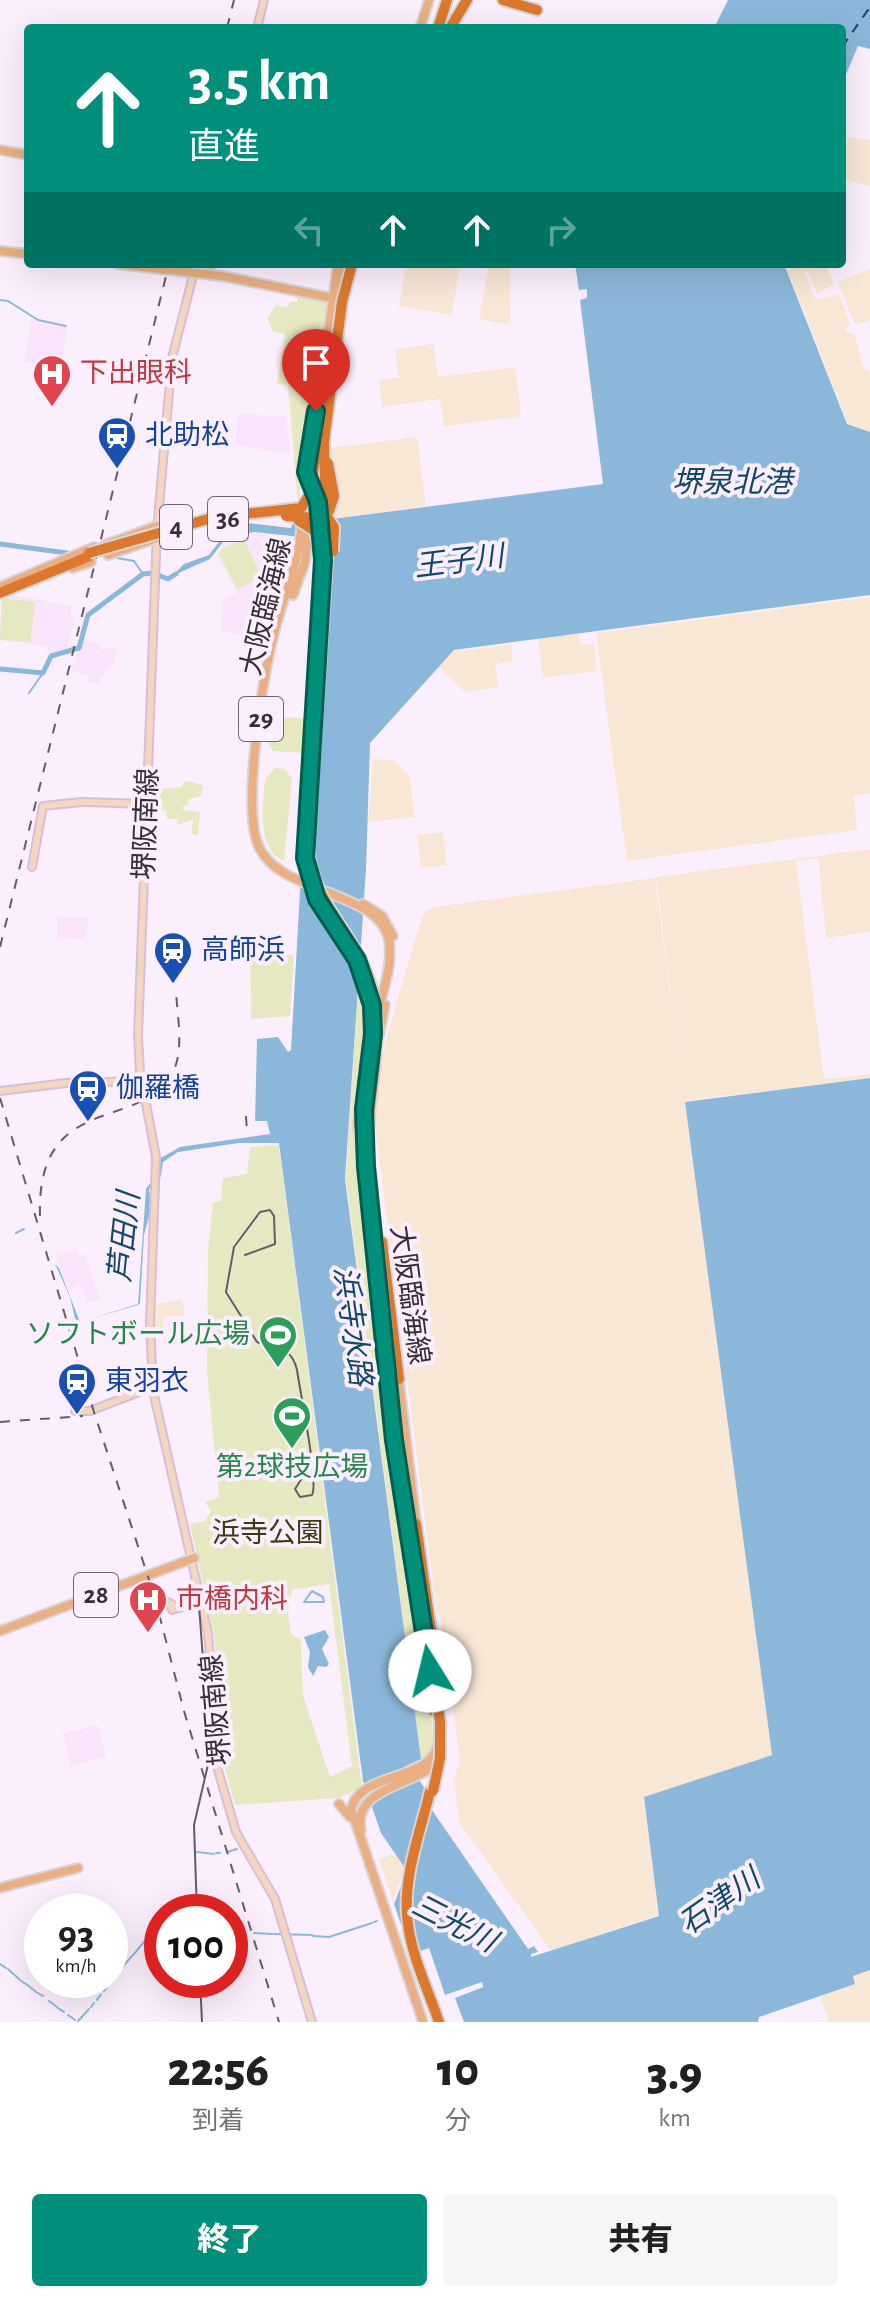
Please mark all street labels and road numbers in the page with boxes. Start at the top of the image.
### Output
road number: 36 [208,497,248,541]
road number: 4 [160,505,192,549]
street label: 大阪臨海線 [236,535,296,678]
road number: 29 [239,697,283,741]
street label: 堺阪南線 [129,767,163,880]
street label: 大阪臨海線 [385,1223,435,1366]
road number: 28 [74,1573,118,1617]
street label: 堺阪南線 [196,1653,236,1767]

